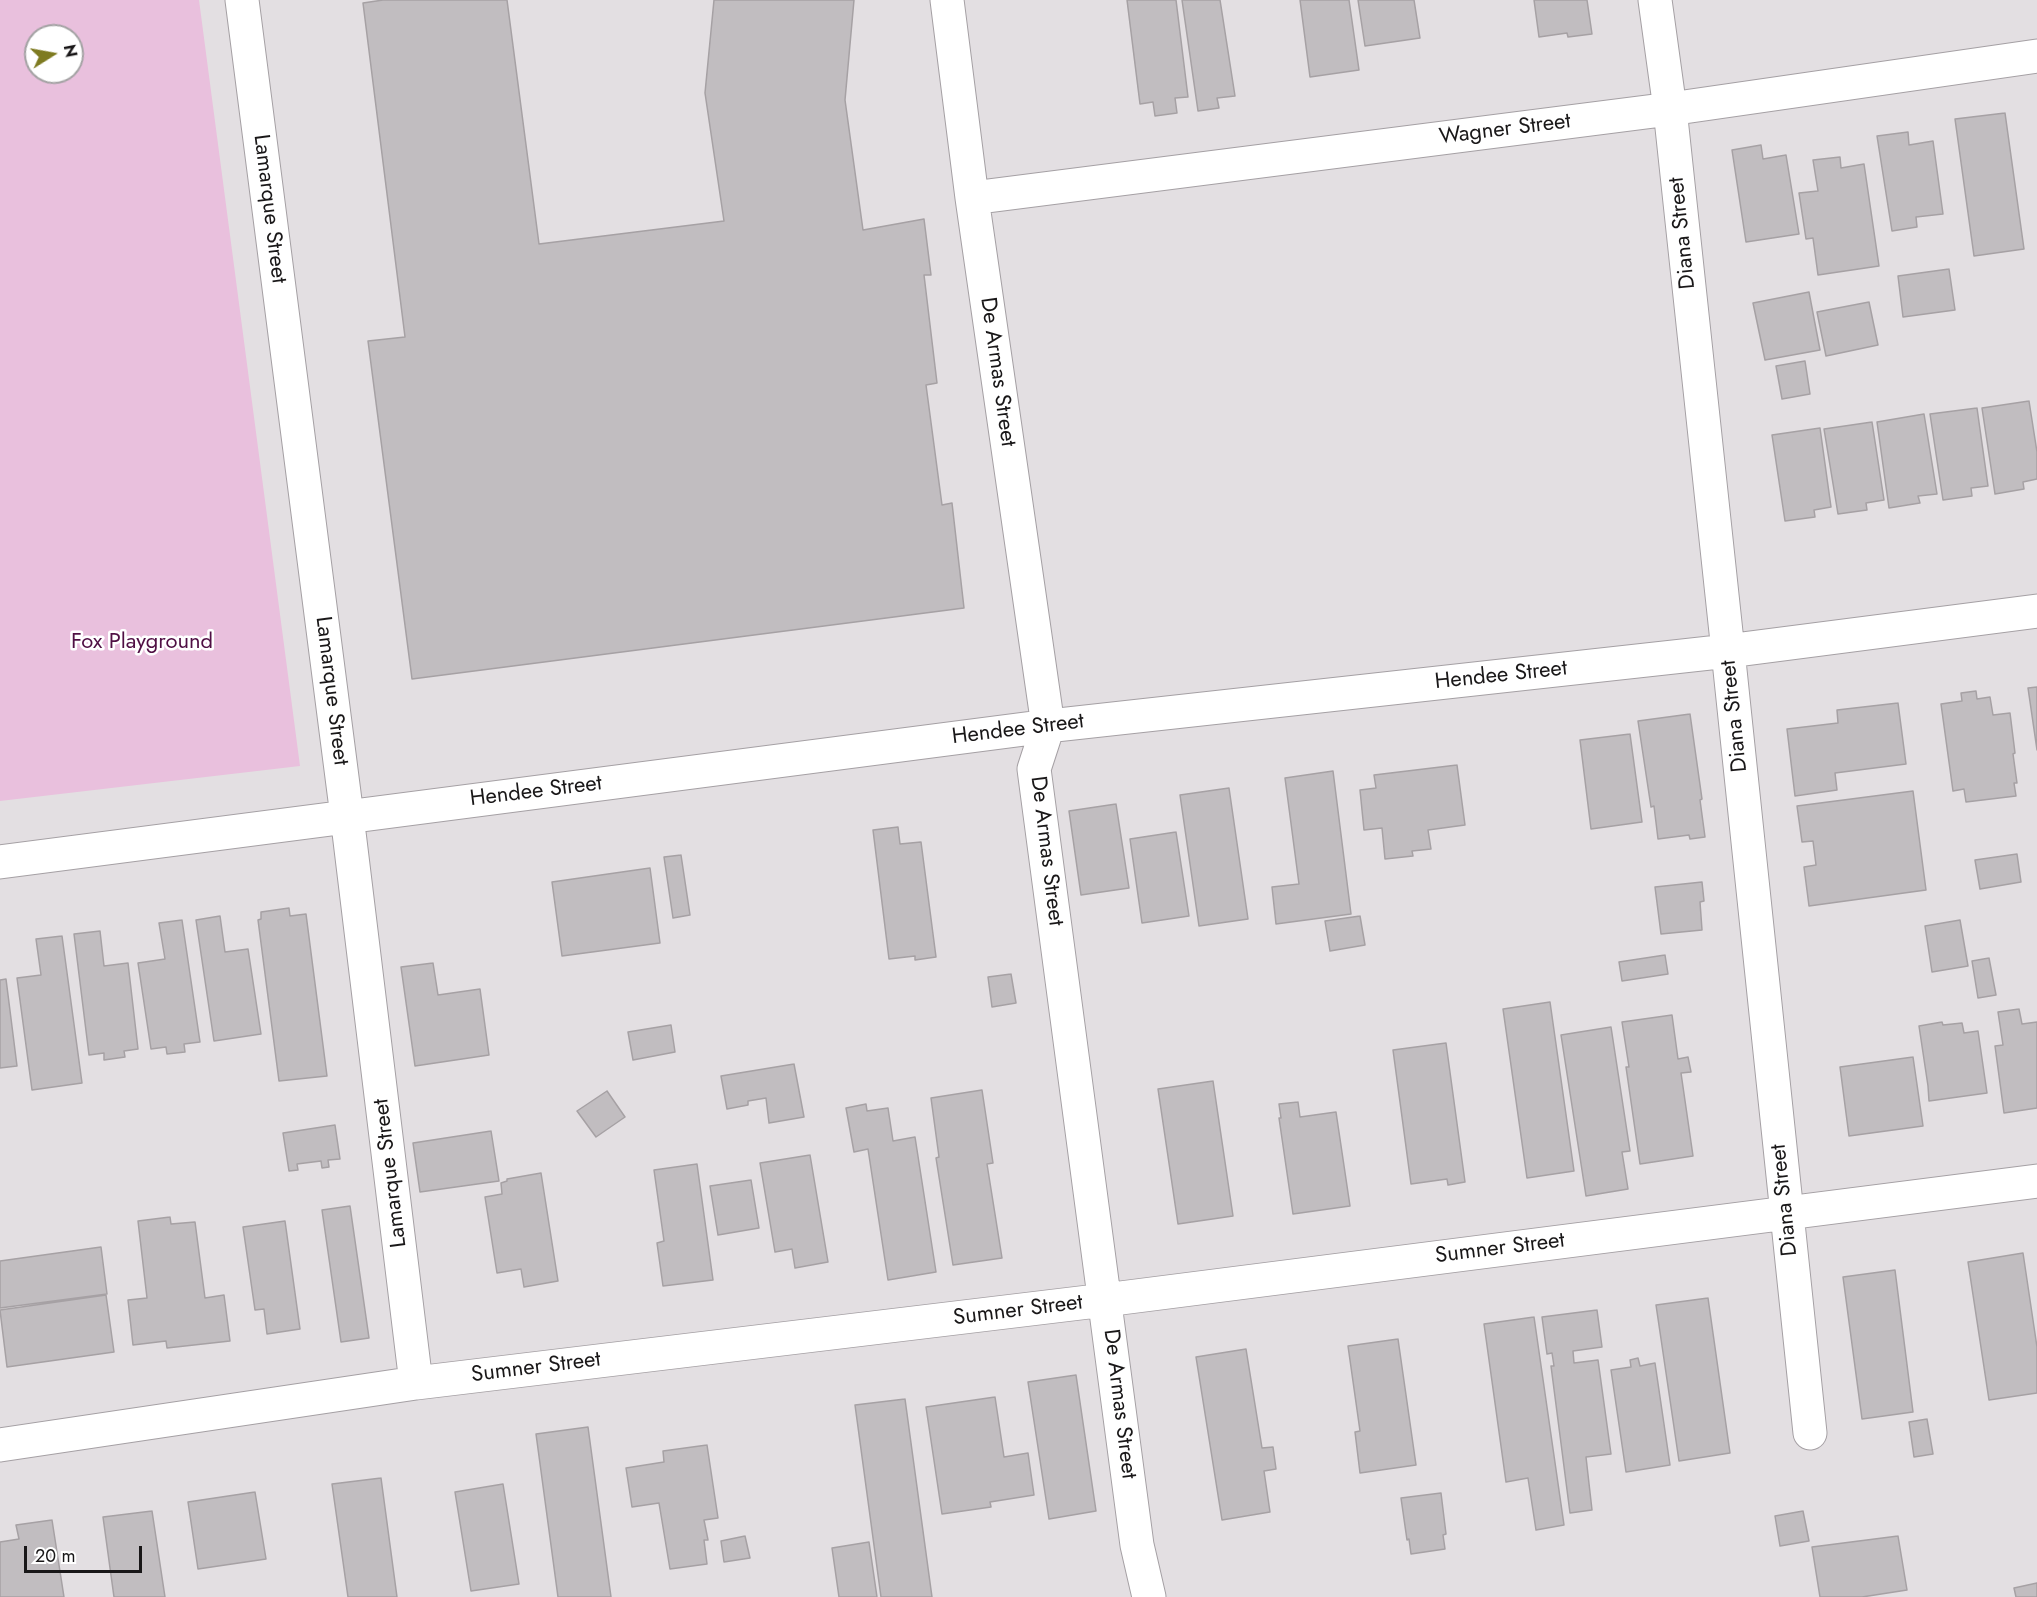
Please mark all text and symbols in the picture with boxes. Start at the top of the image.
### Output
north arrow [24,24,84,84]
text: N [58,42,83,59]
street label: Wagner Street [1438,109,1572,151]
street label: Lamarque Street [247,133,291,285]
street label: Diana Street [1664,176,1702,290]
street label: De Armas Street [973,296,1021,448]
street label: Lamarque Street [309,615,353,767]
park label: Fox Playground [71,630,213,656]
street label: Hendee Street [1434,656,1568,696]
street label: Diana Street [1716,659,1754,773]
street label: Hendee Street [950,709,1086,751]
street label: Hendee Street [468,771,604,813]
street label: De Armas Street [1024,775,1068,927]
street label: Lamarque Street [369,1097,413,1249]
street label: Diana Street [1766,1143,1804,1257]
street label: Sumner Street [1434,1228,1566,1270]
street label: Sumner Street [952,1290,1084,1332]
street label: De Armas Street [1097,1328,1141,1480]
street label: Sumner Street [470,1347,602,1389]
scale bar [27,1534,146,1572]
text: 20 m [35,1543,75,1569]

